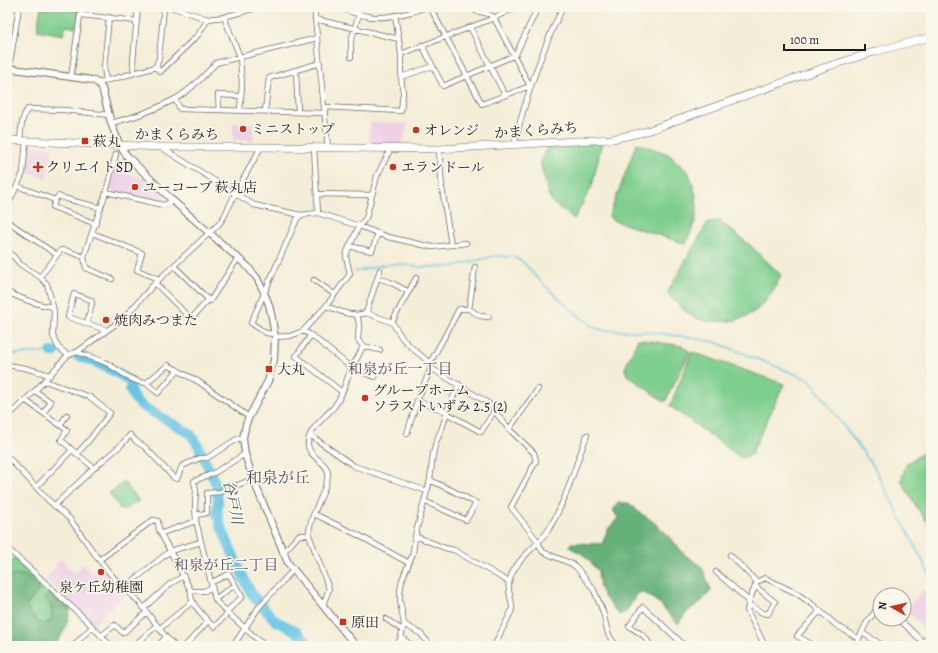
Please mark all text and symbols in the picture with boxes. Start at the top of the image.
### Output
scale bar [784,26,865,52]
text: 100 m [790,32,819,48]
street label: かまくらみち [493,118,579,143]
place label: ミニストップ [251,120,335,139]
place label: オレンジ [424,121,479,140]
marker: ミニストップ [238,124,248,134]
street label: かまくらみち [135,125,219,144]
marker: オレンジ [411,125,421,135]
place label: 萩丸 [93,132,121,151]
marker: 萩丸 [80,136,90,146]
place label: クリエイトSD [46,158,133,177]
place label: エランドール [401,158,485,177]
marker: クリエイトSD [33,162,43,172]
marker: エランドール [388,162,398,172]
place label: ユーコープ 萩丸店 [143,178,257,197]
marker: ユーコープ 萩丸店 [130,182,140,192]
place label: 焼肉みつまた [114,311,198,330]
marker: 焼肉みつまた [101,315,111,325]
district label: 和泉が丘一丁目 [347,359,453,379]
place label: 大丸 [277,360,305,379]
marker: 大丸 [264,364,274,374]
place label: グループホーム ソラストいずみ 2.5 (2) [373,381,508,416]
marker: グループホーム ソラストいずみ 2.5 (2) [360,393,370,403]
district label: 和泉が丘 [246,467,310,489]
water label: 谷戸川 [219,478,248,528]
district label: 和泉が丘二丁目 [173,555,279,575]
marker: 泉ケ丘幼稚園 [96,567,106,577]
place label: 泉ケ丘幼稚園 [59,578,143,597]
north arrow [872,587,912,627]
text: N [875,601,891,611]
place label: 原田 [351,613,379,632]
marker: 原田 [338,617,348,627]

